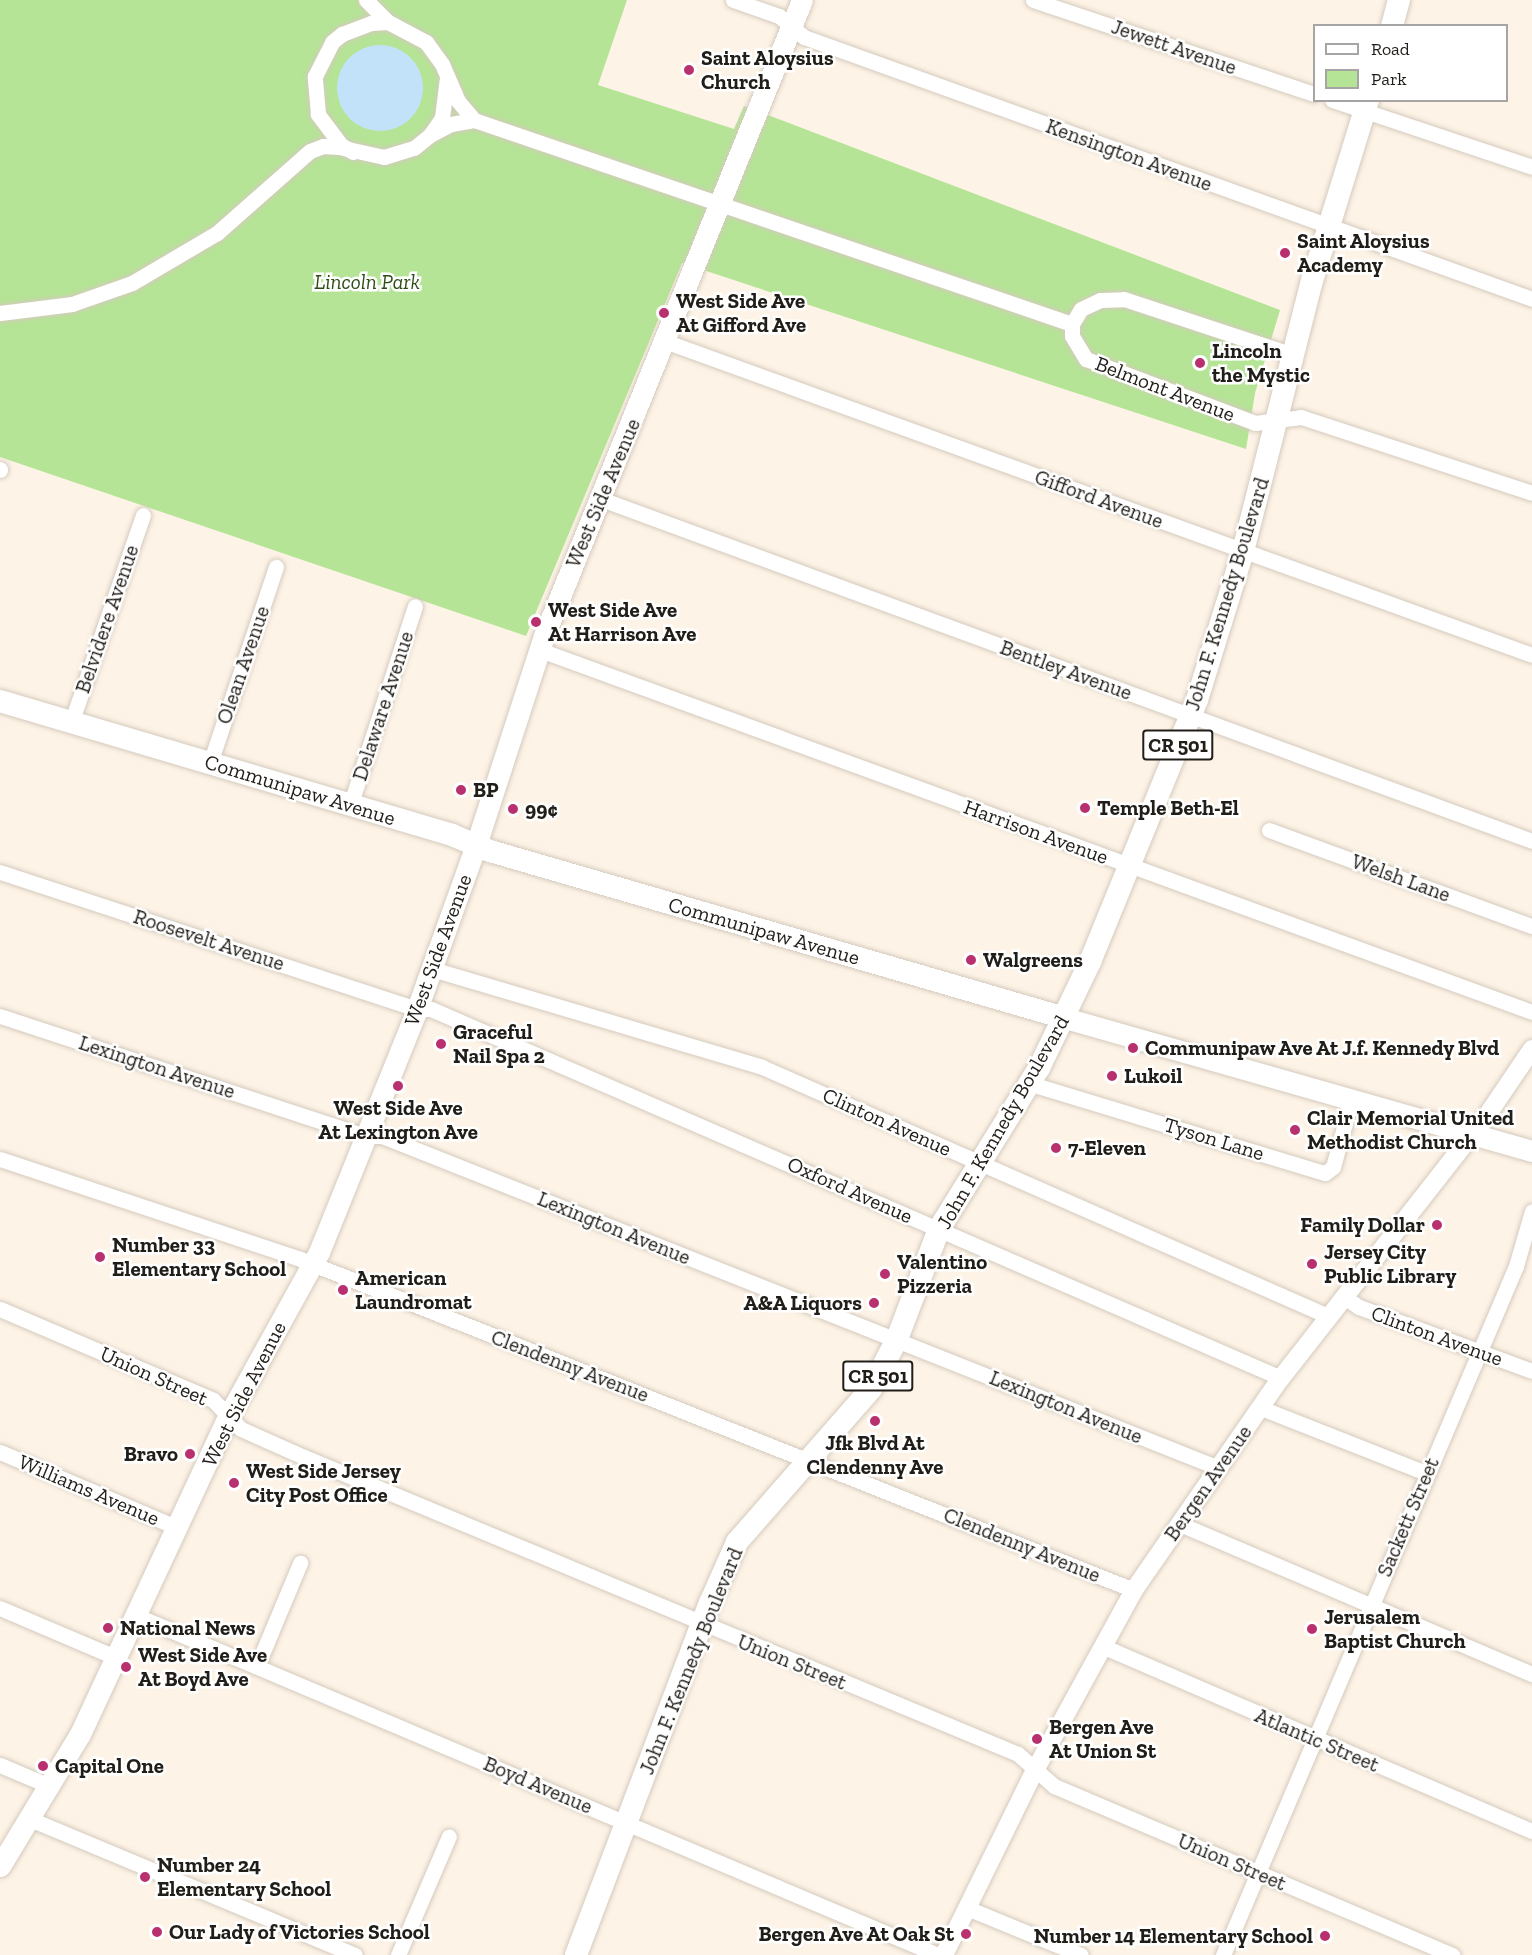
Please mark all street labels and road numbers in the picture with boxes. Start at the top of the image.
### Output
street label: Jewett Avenue [1108,14,1240,80]
street label: Kensington Avenue [1042,113,1216,197]
street label: Belmont Avenue [1091,351,1239,427]
street label: West Side Avenue [560,414,646,572]
street label: Gifford Avenue [1031,464,1167,534]
street label: John F. Kennedy Boulevard [1179,474,1275,714]
street label: Belvidere Avenue [70,541,144,697]
street label: Olean Avenue [211,602,275,728]
street label: Delaware Avenue [347,628,419,784]
street label: Bentley Avenue [996,634,1136,706]
road number: CR 501 [1142,728,1214,762]
street label: Communipaw Avenue [201,749,399,831]
street label: Harrison Avenue [960,794,1112,870]
street label: Welsh Lane [1348,848,1454,908]
street label: West Side Avenue [399,870,477,1030]
street label: Communipaw Avenue [665,891,863,971]
street label: Roosevelt Avenue [130,904,288,976]
street label: John F. Kennedy Boulevard [931,1010,1075,1234]
street label: Lexington Avenue [75,1030,239,1104]
street label: Clinton Avenue [818,1082,956,1162]
street label: Tyson Lane [1161,1112,1267,1166]
street label: Oxford Avenue [783,1151,917,1229]
street label: Lexington Avenue [534,1186,694,1270]
street label: Clinton Avenue [1367,1300,1507,1372]
street label: West Side Avenue [196,1317,292,1471]
street label: Clendenny Avenue [487,1324,653,1408]
street label: Union Street [96,1341,212,1411]
road number: CR 501 [842,1359,914,1393]
street label: Lexington Avenue [986,1365,1146,1449]
street label: Bergen Avenue [1159,1420,1257,1546]
street label: Williams Avenue [15,1449,163,1531]
street label: Sackett Street [1372,1454,1444,1580]
street label: Clendenny Avenue [939,1502,1105,1588]
street label: John F. Kennedy Boulevard [634,1544,748,1778]
street label: Union Street [734,1629,850,1695]
street label: Atlantic Street [1251,1703,1383,1777]
street label: Boyd Avenue [480,1751,596,1819]
street label: Union Street [1174,1828,1290,1896]

